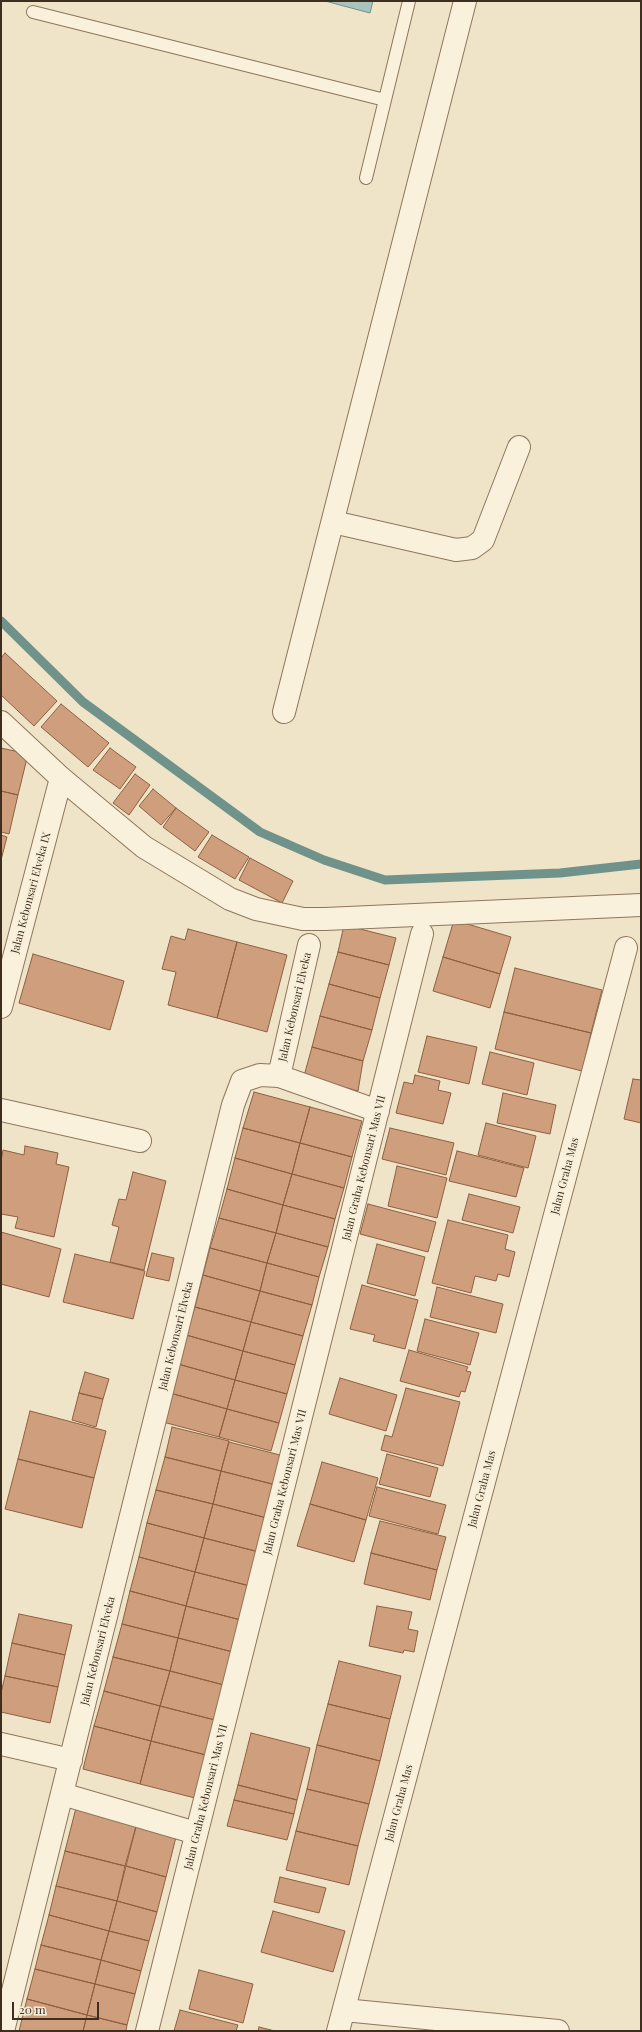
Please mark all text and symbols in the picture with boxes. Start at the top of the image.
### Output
street label: Jalan Kebonsari Elveka IX [8,831,54,955]
street label: Jalan Kebonsari Elveka [276,951,314,1063]
street label: Jalan Graha Kebonsari Mas VII [340,1094,388,1242]
street label: Jalan Graha Mas [548,1136,582,1216]
street label: Jalan Kebonsari Elveka [156,1280,196,1392]
street label: Jalan Graha Kebonsari Mas VII [261,1408,309,1556]
street label: Jalan Graha Mas [465,1449,499,1529]
street label: Jalan Kebonsari Elveka [78,1595,118,1707]
street label: Jalan Graha Kebonsari Mas VII [182,1723,230,1871]
street label: Jalan Graha Mas [382,1763,416,1843]
scale bar [14,1994,101,2020]
text: 20 m [19,2001,46,2017]

